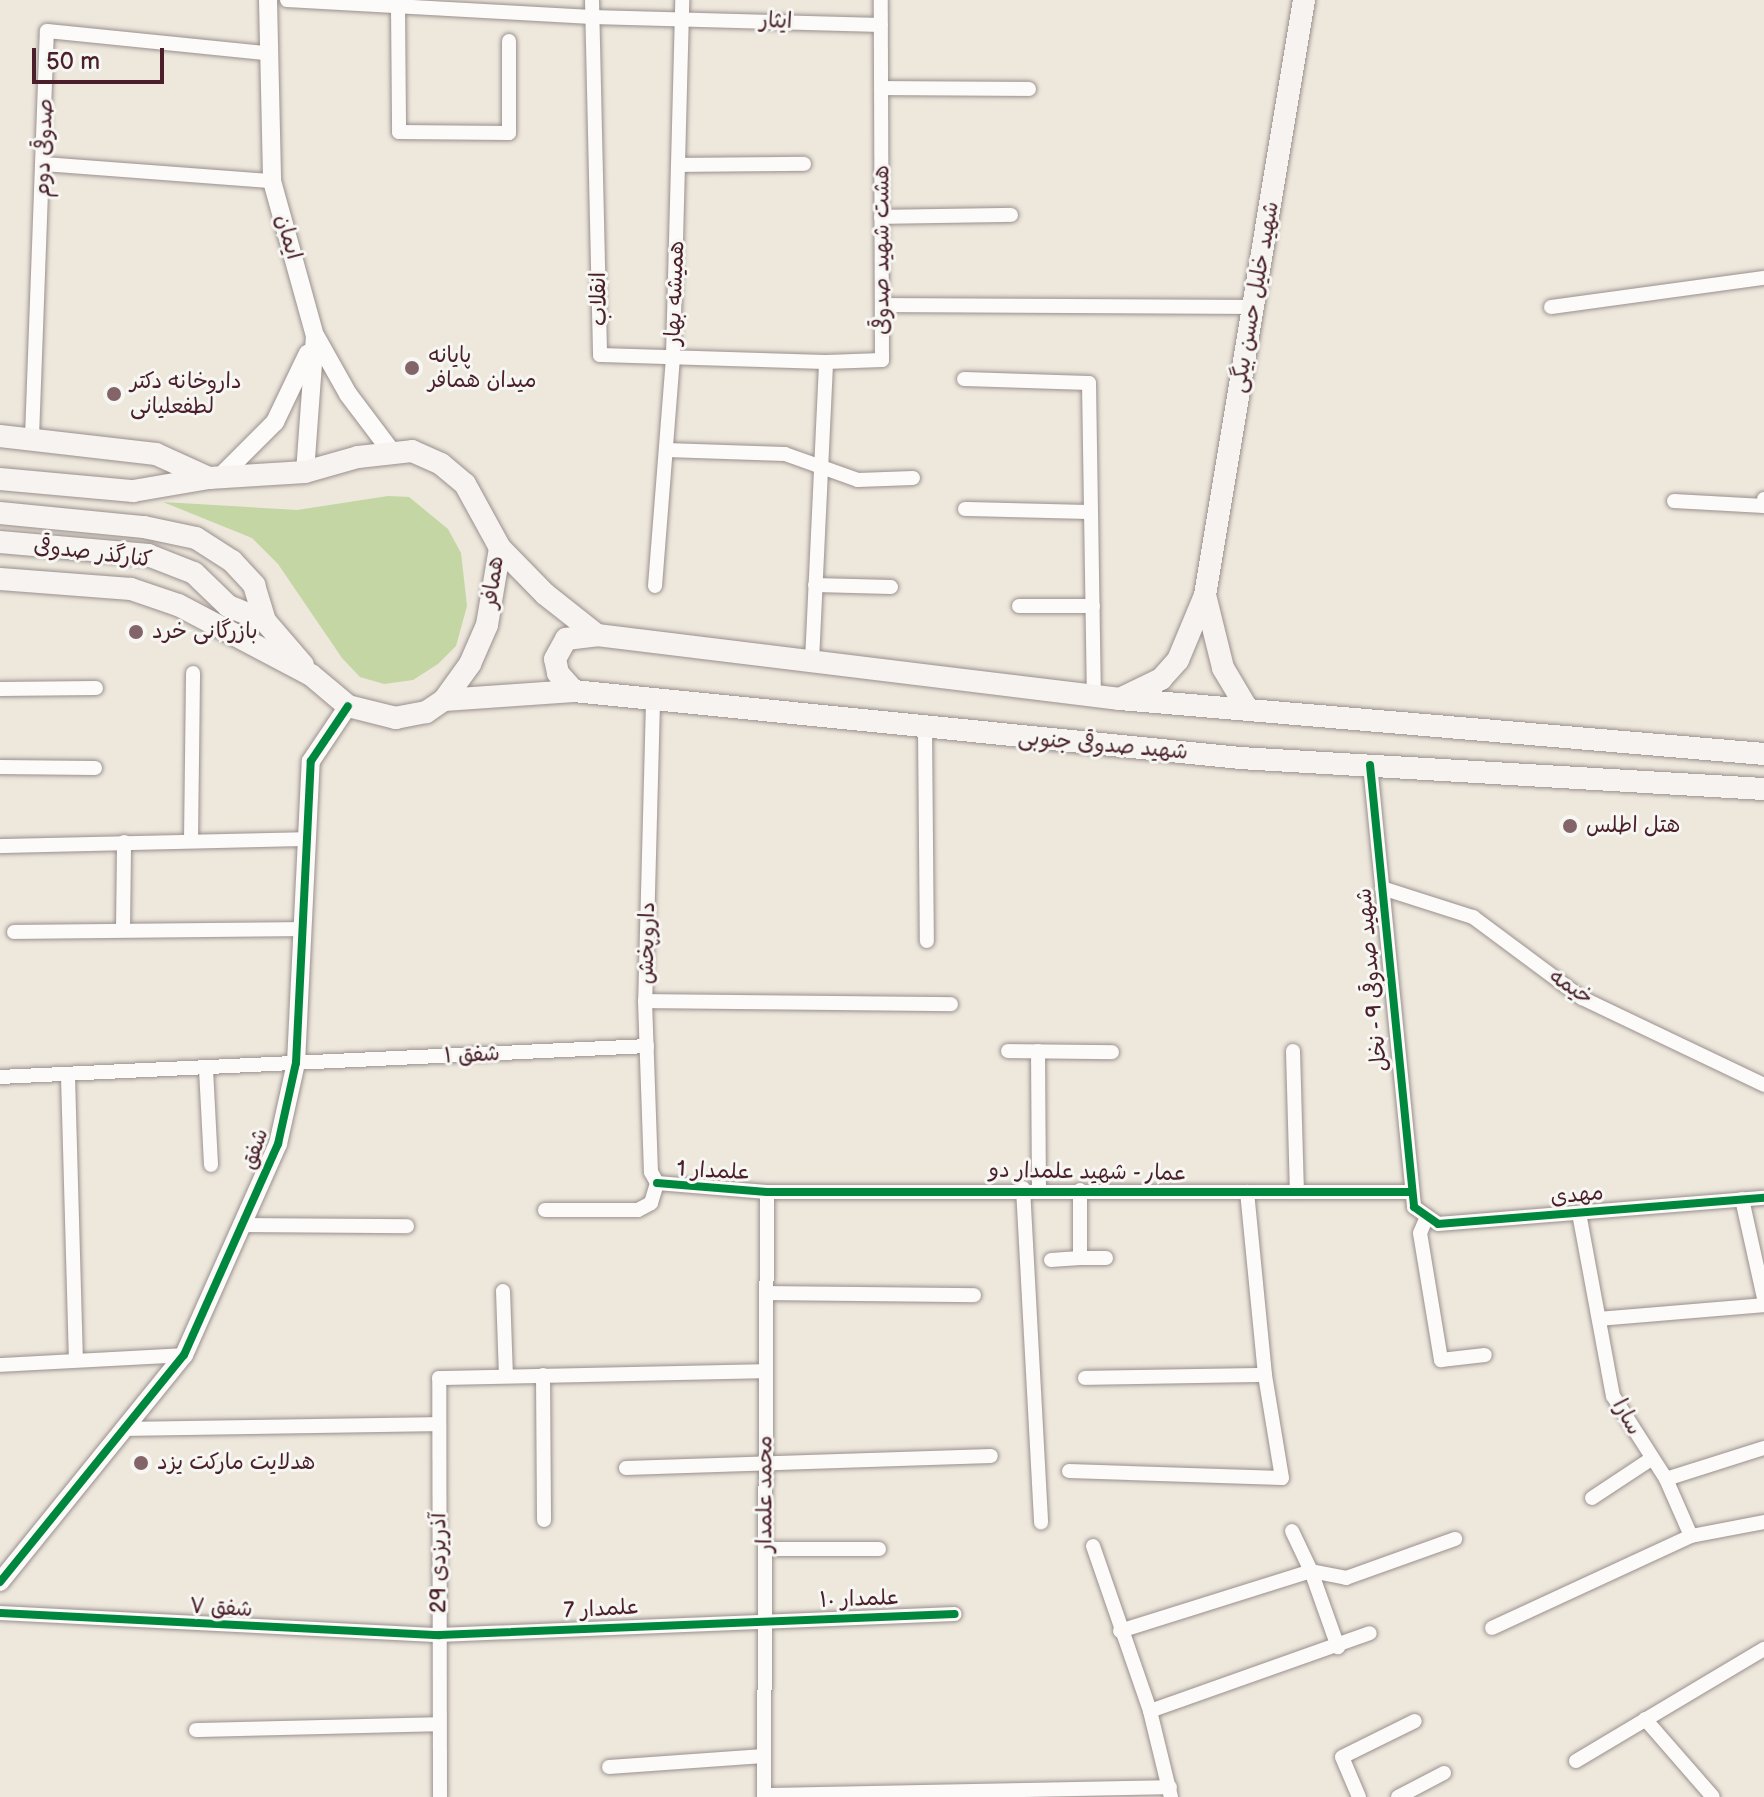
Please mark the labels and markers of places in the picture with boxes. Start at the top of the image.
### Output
place label: پایانه میدان همافر [428,342,537,394]
marker: پایانه میدان همافر [403,359,421,377]
place label: داروخانه دکتر لطفعلیانی [130,368,242,420]
marker: داروخانه دکتر لطفعلیانی [105,385,123,403]
place label: بازرگانی خرد [152,619,258,645]
marker: بازرگانی خرد [127,623,145,641]
place label: هتل اطلس [1586,813,1680,839]
marker: هتل اطلس [1561,817,1579,835]
place label: هدلایت مارکت یزد [157,1450,315,1476]
marker: هدلایت مارکت یزد [132,1454,150,1472]

